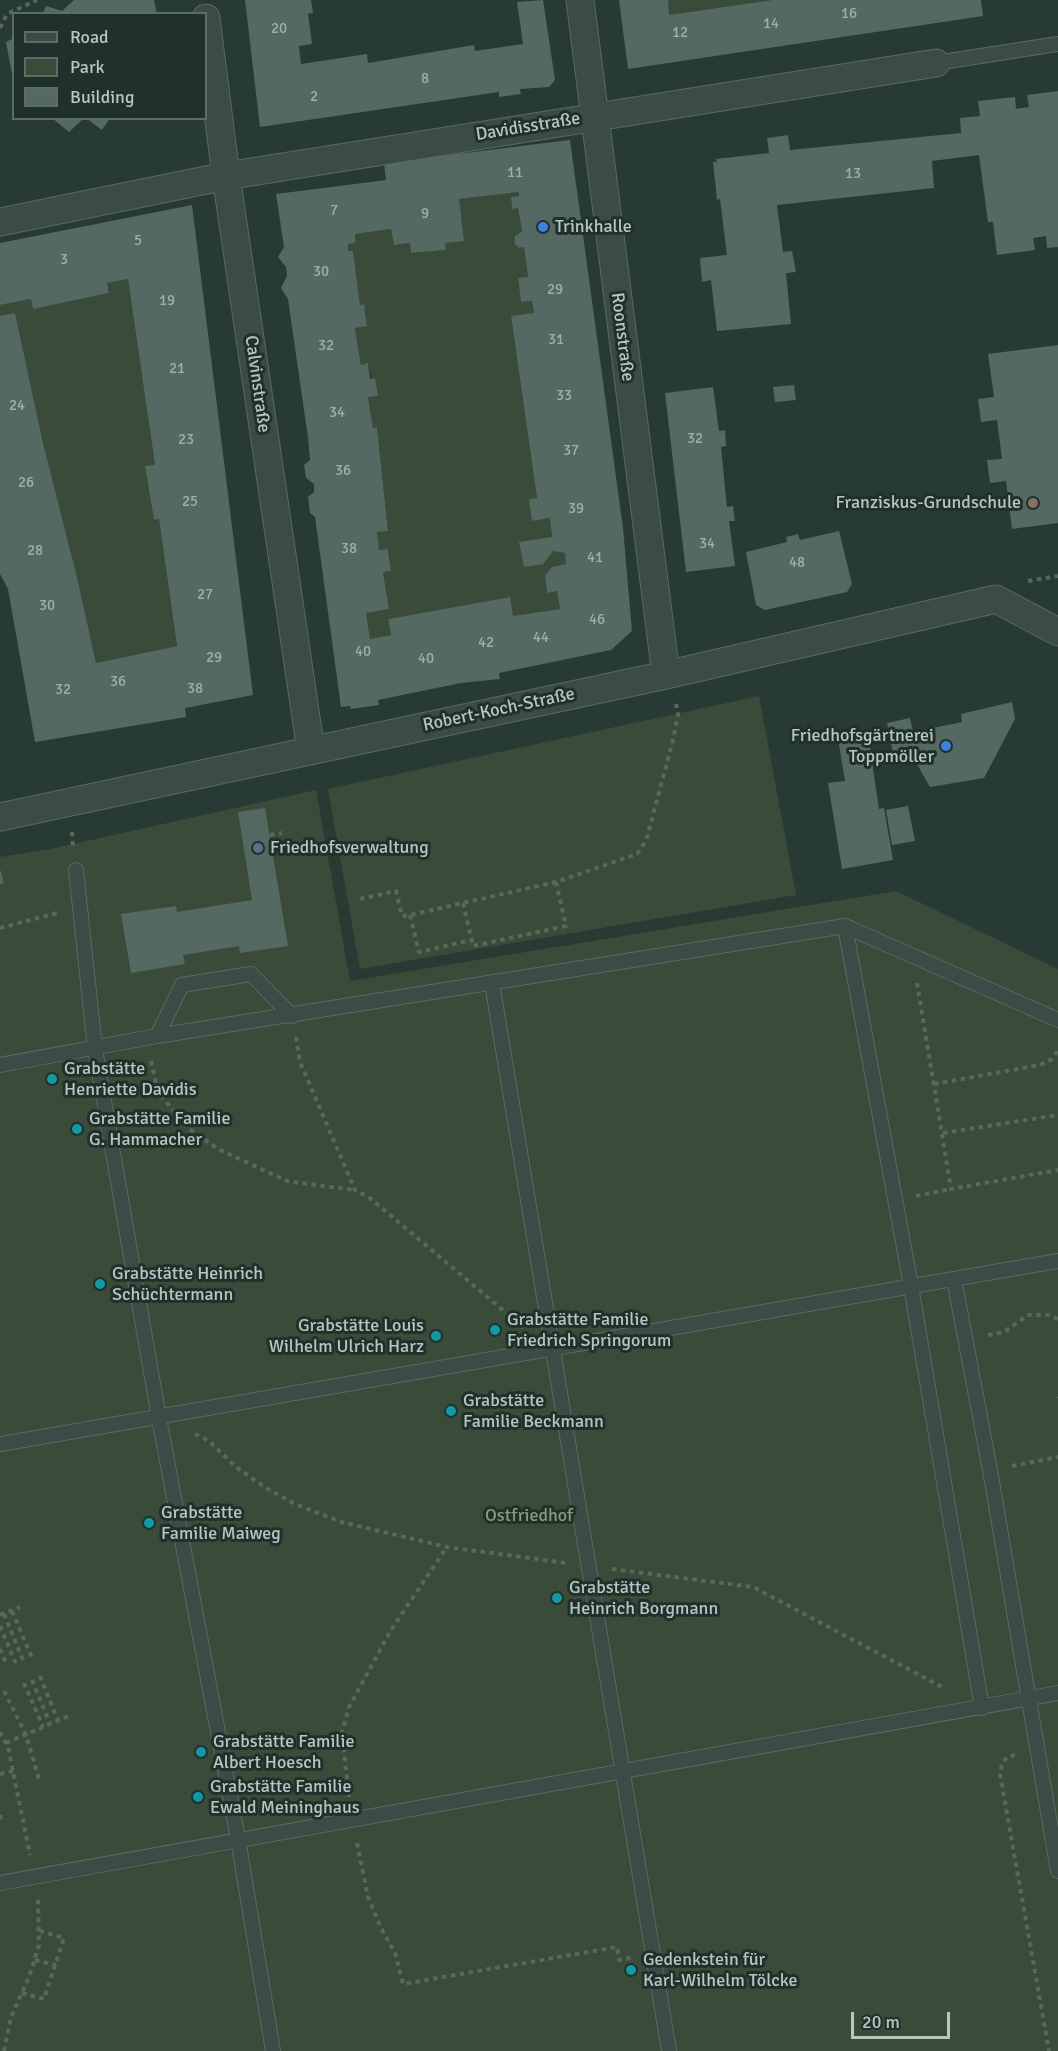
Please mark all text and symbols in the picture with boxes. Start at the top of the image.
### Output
house number: 16 [841,5,857,23]
legend [12,12,207,120]
house number: 14 [763,15,779,33]
house number: 20 [271,20,287,38]
house number: 12 [672,24,688,42]
text: Road [70,26,109,48]
text: Park [70,56,105,78]
house number: 8 [421,70,429,88]
text: Building [70,86,134,108]
house number: 2 [310,88,318,106]
street label: Davidisstraße [474,108,582,146]
house number: 11 [507,164,523,182]
house number: 13 [845,165,861,183]
house number: 7 [330,202,338,220]
house number: 9 [421,205,429,223]
place label: Trinkhalle [555,216,632,238]
marker: Trinkhalle [536,220,550,234]
house number: 5 [134,232,142,250]
house number: 3 [60,251,68,269]
house number: 30 [313,263,329,281]
house number: 29 [547,281,563,299]
street label: Roonstraße [606,291,638,383]
house number: 19 [159,292,175,310]
house number: 31 [548,331,564,349]
street label: Calvinstraße [240,334,274,434]
house number: 32 [318,337,334,355]
house number: 21 [169,360,185,378]
house number: 33 [556,387,572,405]
house number: 24 [9,397,25,415]
house number: 34 [329,404,345,422]
house number: 32 [687,430,703,448]
house number: 23 [178,431,194,449]
house number: 37 [563,442,579,460]
house number: 36 [335,462,351,480]
house number: 26 [18,474,34,492]
place label: Franziskus-Grundschule [836,492,1021,514]
house number: 25 [182,493,198,511]
marker: Franziskus-Grundschule [1026,496,1040,510]
house number: 39 [568,500,584,518]
house number: 34 [699,535,715,553]
house number: 38 [341,540,357,558]
house number: 28 [27,542,43,560]
house number: 41 [587,549,603,567]
house number: 48 [789,554,805,572]
house number: 27 [197,586,213,604]
house number: 30 [39,597,55,615]
house number: 46 [589,611,605,629]
house number: 44 [533,629,549,647]
house number: 42 [478,634,494,652]
house number: 40 [355,643,371,661]
house number: 29 [206,649,222,667]
house number: 40 [418,650,434,668]
house number: 36 [110,673,126,691]
house number: 38 [187,680,203,698]
house number: 32 [55,681,71,699]
street label: Robert-Koch-Straße [421,683,577,737]
place label: Friedhofsgärtnerei Toppmöller [791,725,934,768]
marker: Friedhofsgärtnerei Toppmöller [939,739,953,753]
place label: Friedhofsverwaltung [270,837,429,859]
marker: Friedhofsverwaltung [251,841,265,855]
place label: Grabstätte Henriette Davidis [64,1058,197,1100]
marker: Grabstätte Henriette Davidis [45,1072,59,1086]
place label: Grabstätte Familie G. Hammacher [89,1108,230,1150]
marker: Grabstätte Familie G. Hammacher [70,1122,84,1136]
place label: Grabstätte Heinrich Schüchtermann [112,1263,263,1306]
marker: Grabstätte Heinrich Schüchtermann [93,1277,107,1291]
place label: Grabstätte Familie Friedrich Springorum [507,1309,671,1352]
place label: Grabstätte Louis Wilhelm Ulrich Harz [269,1315,424,1358]
marker: Grabstätte Familie Friedrich Springorum [488,1323,502,1337]
marker: Grabstätte Louis Wilhelm Ulrich Harz [429,1329,443,1343]
place label: Grabstätte Familie Beckmann [463,1390,604,1432]
marker: Grabstätte Familie Beckmann [444,1404,458,1418]
place label: Grabstätte Familie Maiweg [161,1502,281,1544]
park label: Ostfriedhof [485,1505,573,1527]
marker: Grabstätte Familie Maiweg [142,1516,156,1530]
place label: Grabstätte Heinrich Borgmann [569,1577,718,1620]
marker: Grabstätte Heinrich Borgmann [550,1591,564,1605]
place label: Grabstätte Familie Albert Hoesch [213,1731,354,1774]
marker: Grabstätte Familie Albert Hoesch [194,1745,208,1759]
place label: Grabstätte Familie Ewald Meininghaus [210,1776,360,1818]
marker: Grabstätte Familie Ewald Meininghaus [191,1790,205,1804]
place label: Gedenkstein für Karl-Wilhelm Tölcke [643,1949,797,1992]
marker: Gedenkstein für Karl-Wilhelm Tölcke [624,1963,638,1977]
scale bar [854,2000,953,2038]
text: 20 m [862,2011,900,2033]

